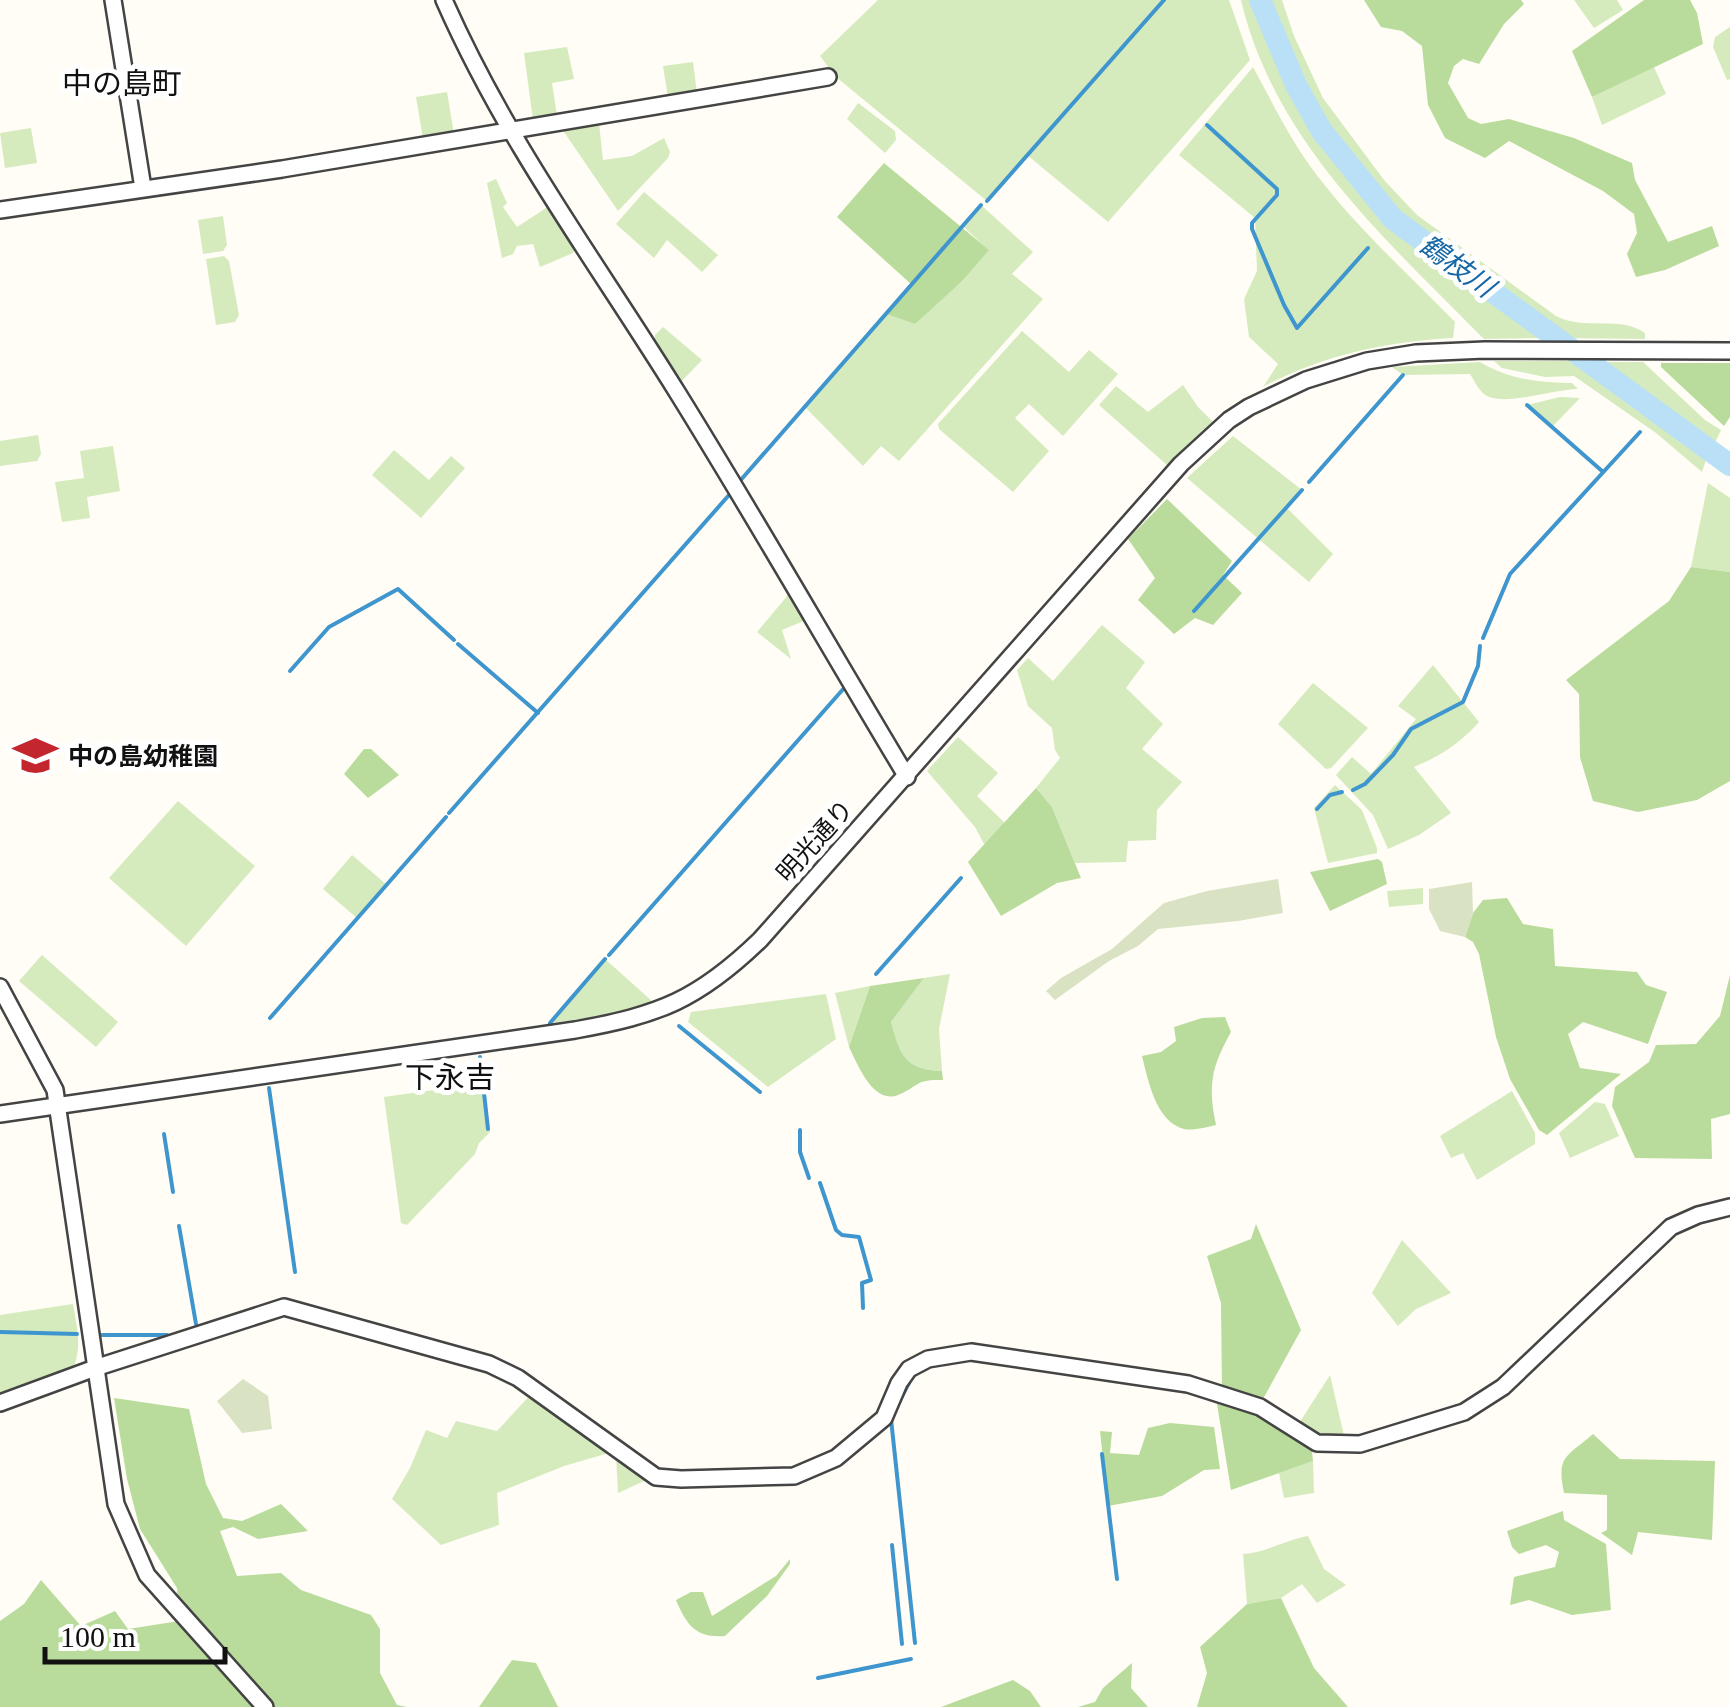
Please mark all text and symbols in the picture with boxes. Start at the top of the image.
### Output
district label: 中の島町 [62,67,182,100]
water label: 鶴枝川 [1414,229,1503,305]
school or university icon: 中の島幼稚園 [11,732,59,780]
place label: 中の島幼稚園 [68,743,218,770]
street label: 明光通り [772,795,858,887]
district label: 下永吉 [405,1061,495,1094]
scale bar [45,1602,225,1664]
text: 100 m [60,1620,136,1653]

